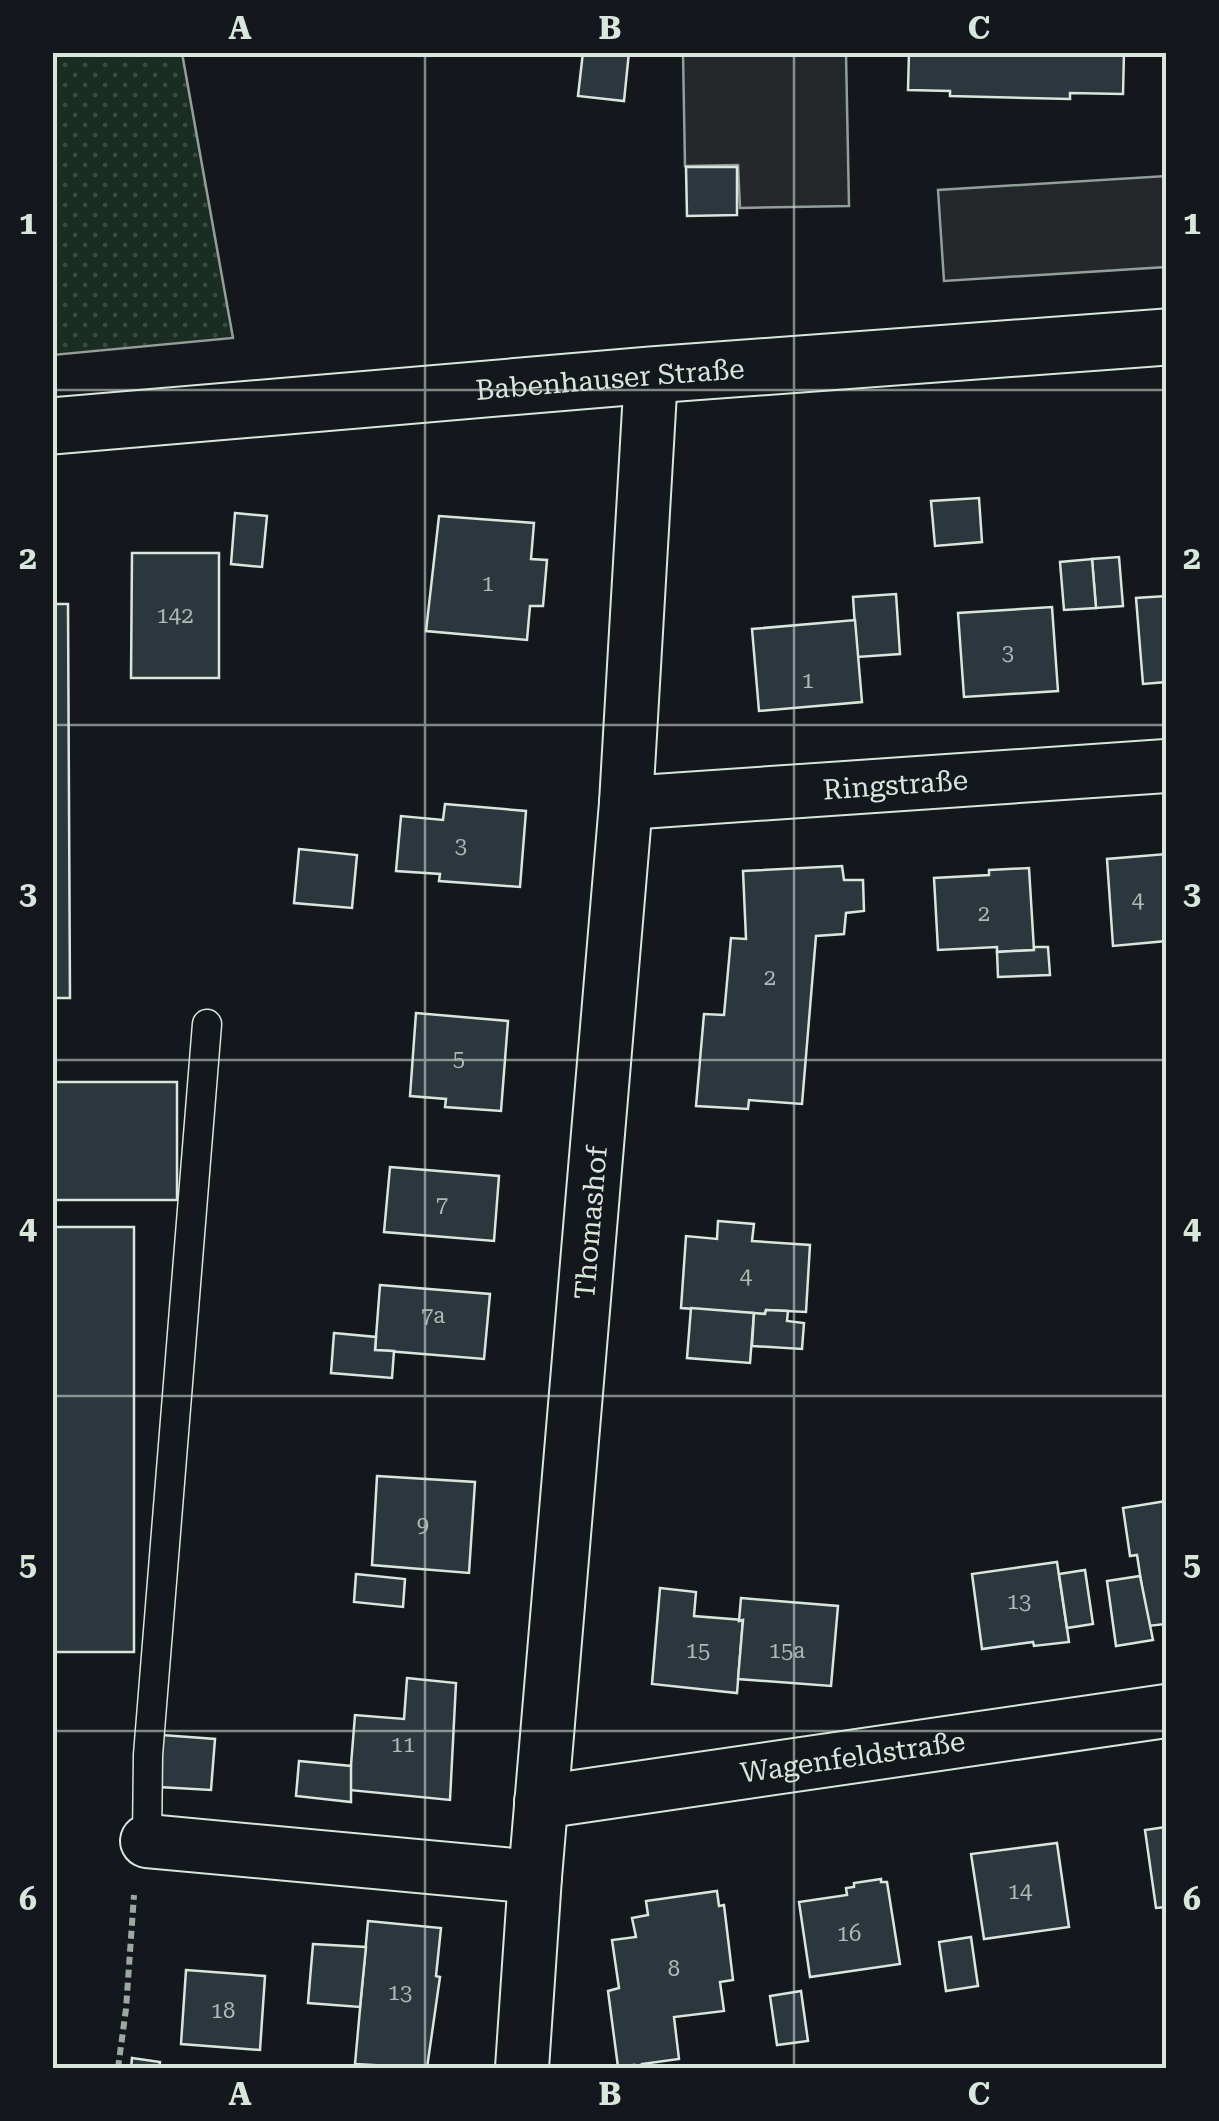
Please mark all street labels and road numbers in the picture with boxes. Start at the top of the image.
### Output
street label: Babenhauser Straße [474,352,746,406]
street label: Ringstraße [822,763,969,806]
street label: Thomashof [567,1144,613,1301]
street label: Wagenfeldstraße [738,1724,967,1789]

